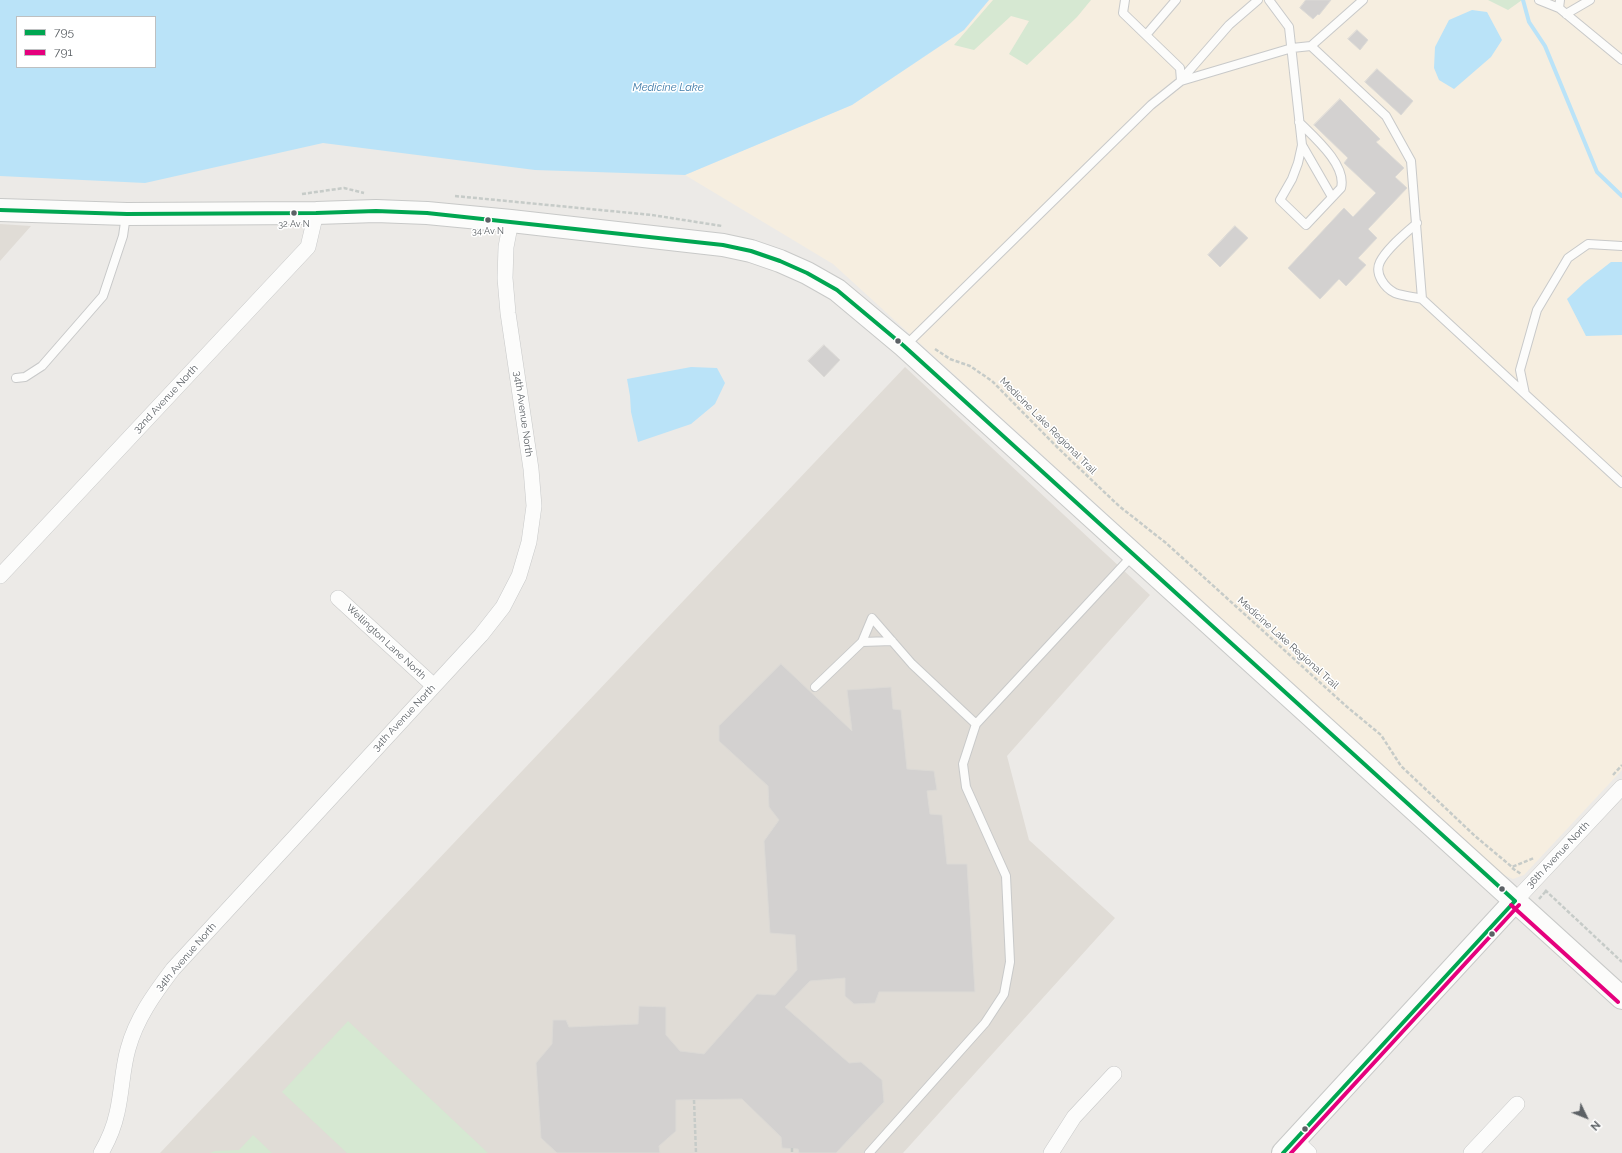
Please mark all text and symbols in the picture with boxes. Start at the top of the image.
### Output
legend [16,16,156,68]
text: 795 [54,25,74,39]
text: 791 [54,45,73,59]
water label: Medicine Lake [632,81,704,95]
marker: 32 Av N [289,208,299,218]
marker: 34 Av N [483,215,493,225]
place label: 32 Av N [278,219,310,229]
place label: 34 Av N [472,226,504,236]
unlabelled marker [893,336,903,346]
street label: 32nd Avenue North [131,362,201,436]
street label: 34th Avenue North [511,370,535,458]
street label: Medicine Lake Regional Trail [997,375,1099,477]
street label: Medicine Lake Regional Trail [1235,594,1341,692]
street label: Wellington Lane North [344,602,428,682]
street label: 34th Avenue North [370,682,438,754]
street label: 36th Avenue North [1524,819,1592,891]
unlabelled marker [1497,884,1507,894]
street label: 34th Avenue North [153,920,219,994]
unlabelled marker [1487,929,1497,939]
north arrow [1566,1097,1606,1137]
text: N [1588,1118,1603,1133]
unlabelled marker [1300,1124,1310,1134]

